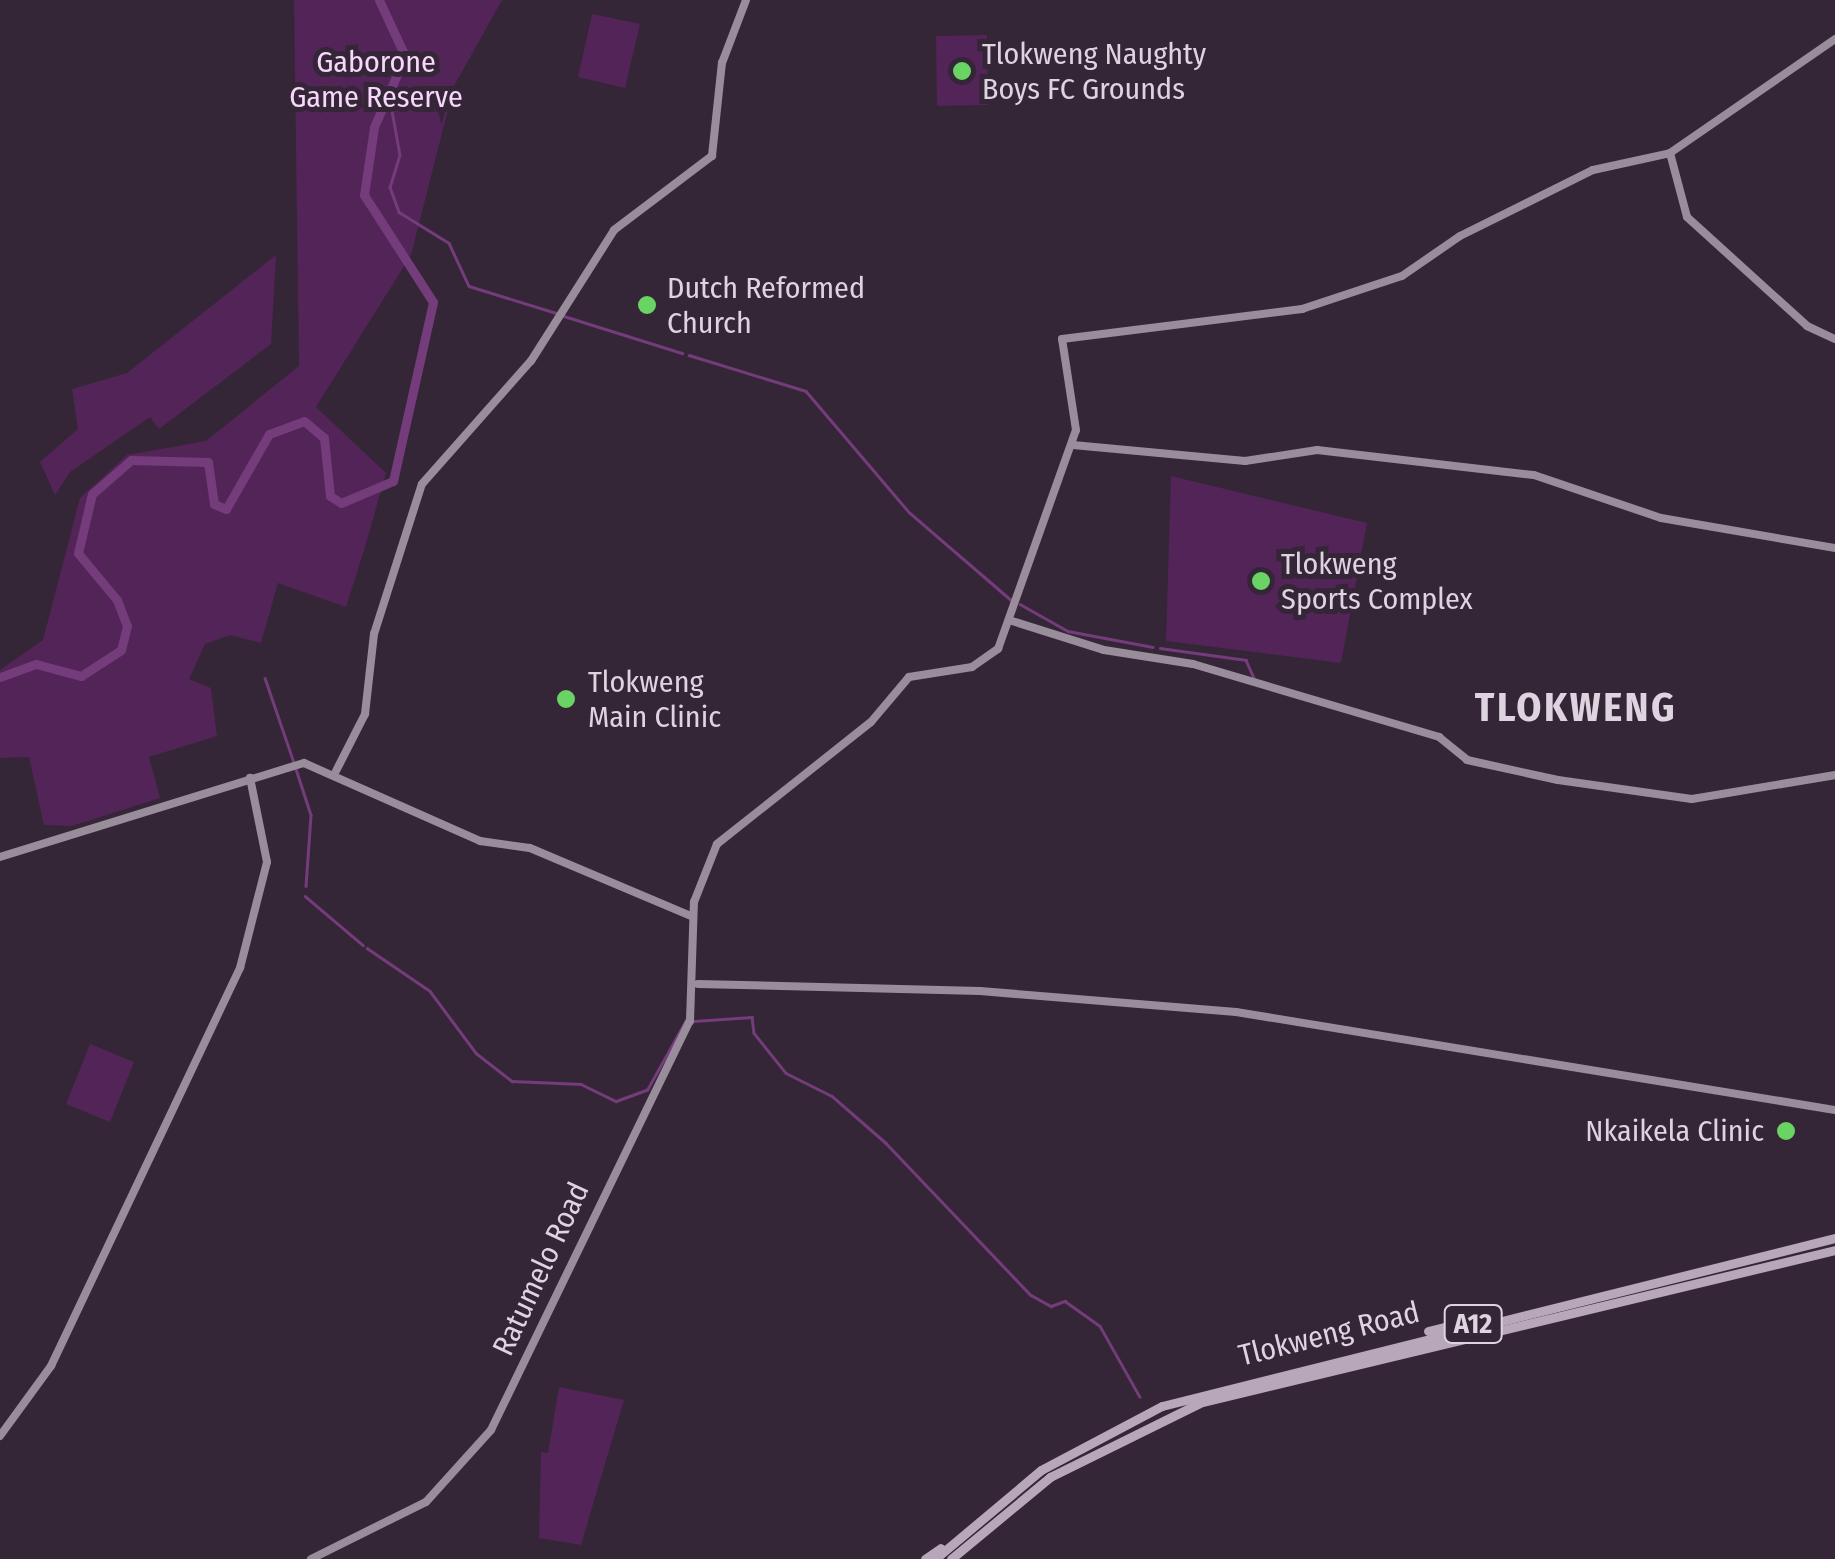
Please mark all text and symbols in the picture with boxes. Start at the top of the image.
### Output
place label: Tlokweng Naughty Boys FC Grounds [982,36,1206,106]
park label: Gaborone Game Reserve [289,44,463,114]
marker: Tlokweng Naughty Boys FC Grounds [951,60,973,82]
place label: Dutch Reformed Church [667,270,865,340]
marker: Dutch Reformed Church [636,294,658,316]
place label: Tlokweng Sports Complex [1281,546,1473,616]
marker: Tlokweng Sports Complex [1250,570,1272,592]
place label: Tlokweng Main Clinic [588,664,721,734]
district label: TLOKWENG [1475,684,1677,732]
marker: Tlokweng Main Clinic [553,686,579,712]
place label: Nkaikela Clinic [1585,1113,1764,1149]
marker: Nkaikela Clinic [1773,1118,1799,1144]
street label: Ratumelo Road [485,1177,597,1361]
street label: Tlokweng Road [1235,1294,1423,1374]
road number: A12 [1443,1301,1503,1347]

